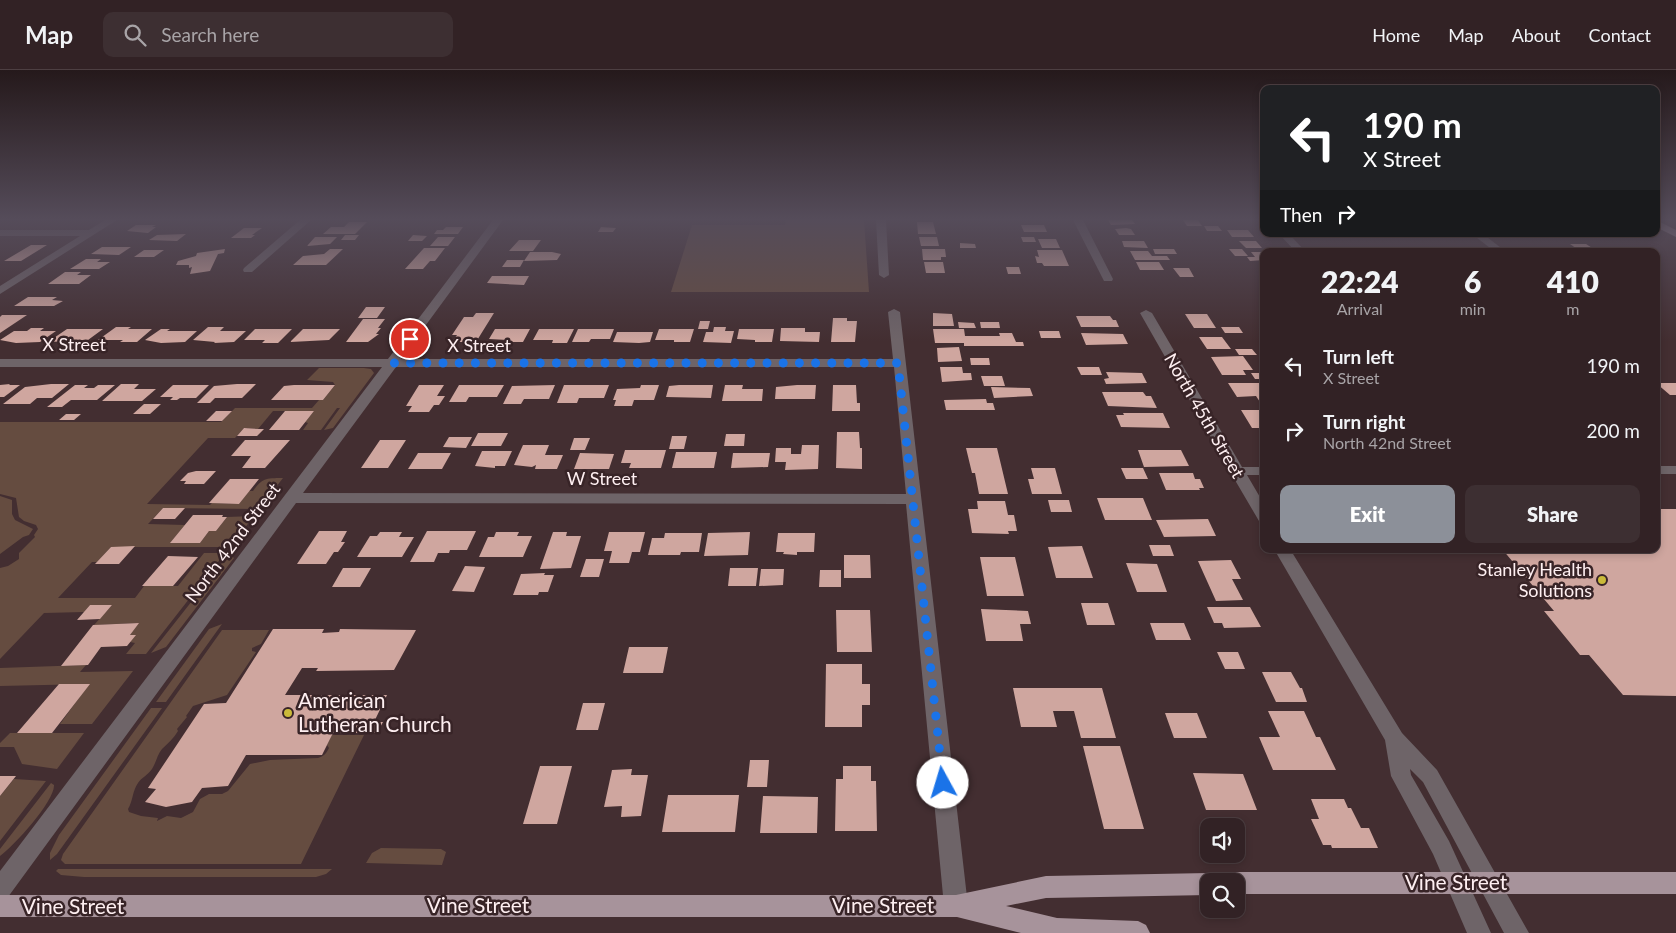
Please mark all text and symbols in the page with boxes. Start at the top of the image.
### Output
search box [103,12,453,57]
text: Map [25,20,73,49]
icon: search [121,21,149,49]
text: Search here [161,23,259,46]
text: Home [1372,24,1420,46]
text: Map [1448,24,1484,46]
text: About [1512,24,1561,46]
text: Contact [1589,24,1651,46]
text: 190 m [1363,103,1462,145]
icon: left [1280,105,1345,170]
text: X Street [1363,145,1441,172]
icon: right [1332,200,1360,228]
text: Then [1280,203,1322,226]
text: 22:24 [1321,263,1399,299]
text: 6 [1464,263,1481,299]
text: 410 [1547,263,1599,299]
text: Arrival [1337,299,1383,318]
text: min [1460,299,1486,318]
text: m [1566,299,1579,318]
pin [389,318,431,360]
icon: arrive [396,325,424,353]
street label: X Street [42,333,106,355]
street label: X Street [447,334,511,356]
text: Turn left [1323,345,1394,368]
street label: North 45th Street [1160,349,1250,482]
icon: left [1280,352,1308,380]
text: 190 m [1586,354,1640,377]
text: X Street [1323,368,1380,387]
text: Turn right [1323,410,1405,433]
icon: right [1280,417,1308,445]
text: 200 m [1586,419,1640,442]
text: North 42nd Street [1323,433,1451,452]
street label: W Street [567,467,638,489]
street label: North 42nd Street [180,478,285,607]
button: Exit [1280,485,1455,543]
button: Share [1465,485,1640,543]
place label: Stanley Health Solutions [1478,558,1592,601]
marker: Stanley Health Solutions [1596,574,1608,586]
place label: American Lutheran Church [298,687,452,736]
marker: American Lutheran Church [282,707,294,719]
position arrow [916,756,968,808]
map controls [1200,818,1245,918]
button: sound [1200,818,1245,863]
street label: Vine Street [1405,869,1508,894]
button: search [1200,873,1245,918]
street label: Vine Street [427,892,530,917]
street label: Vine Street [832,892,935,917]
street label: Vine Street [22,893,125,918]

